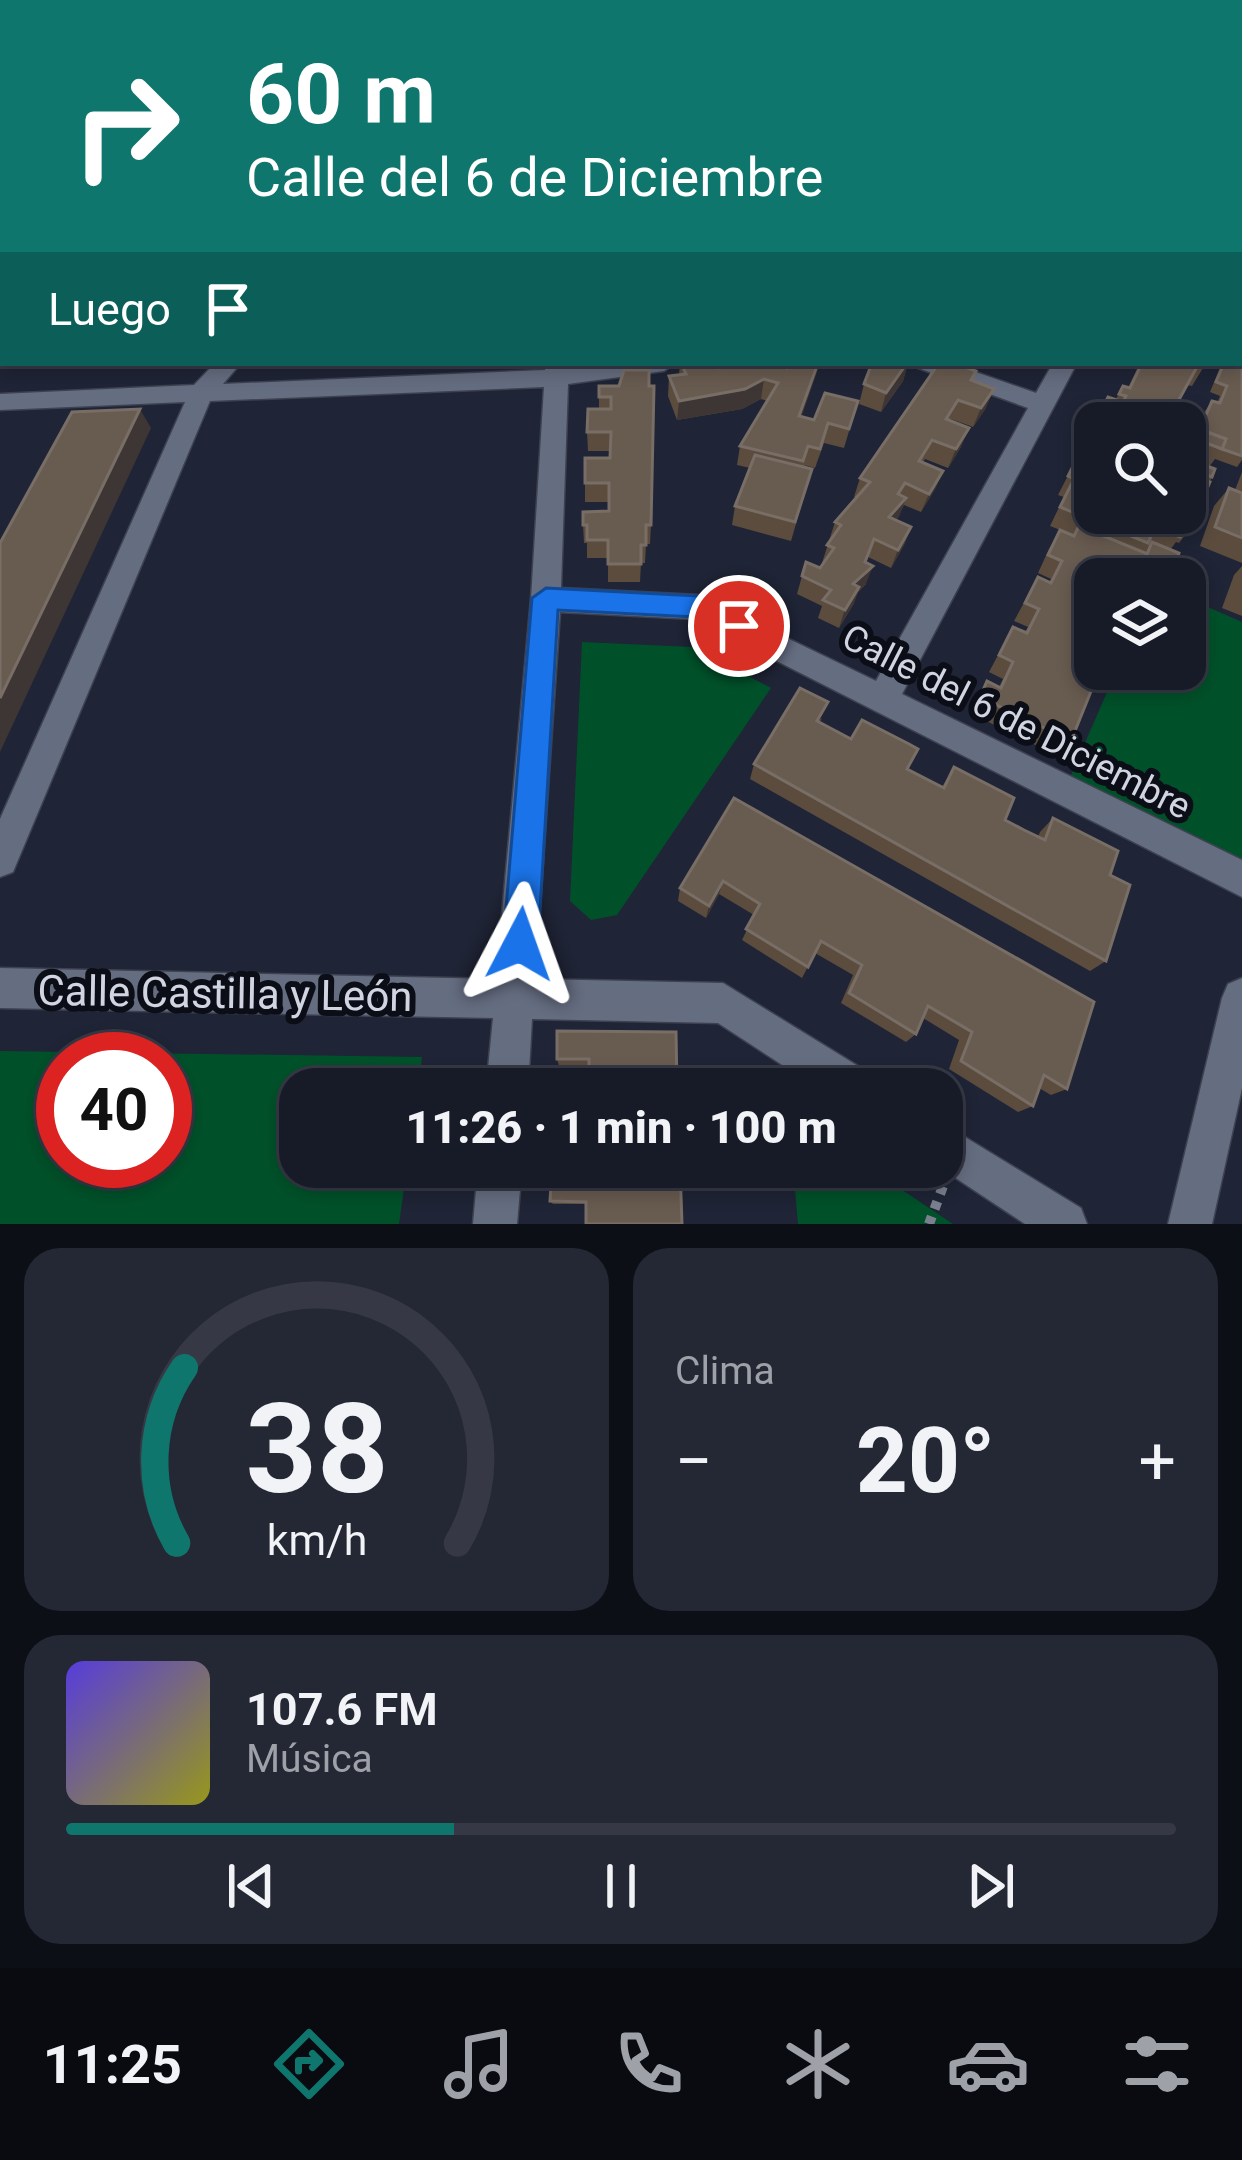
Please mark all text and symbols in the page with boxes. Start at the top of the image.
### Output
text: 60 m [246,45,436,144]
icon: right [48,48,204,204]
text: Calle del 6 de Diciembre [246,146,823,209]
icon: arrive [195,276,261,342]
text: Luego [48,283,171,336]
map controls [1074,402,1206,690]
button: search [1074,402,1206,534]
button: layers [1074,558,1206,690]
pin [688,575,790,677]
icon: arrive [706,593,772,659]
street label: Calle del 6 de Diciembre [836,616,1198,828]
position arrow [457,881,583,1007]
street label: Calle Castilla y León [37,966,413,1021]
speed limit sign: 40 [36,1032,192,1188]
text: 11:26 · 1 min · 100 m [405,1101,837,1154]
text: Clima [675,1348,775,1394]
text: 38 [245,1376,388,1522]
text: 20° [856,1409,995,1514]
text: − [675,1423,713,1500]
text: + [1139,1423,1176,1500]
text: km/h [266,1514,367,1564]
text: 107.6 FM [246,1683,438,1736]
text: Música [246,1736,373,1782]
icon: previous [218,1853,284,1919]
icon: pause [588,1853,654,1919]
icon: next [958,1853,1024,1919]
icon: directions [267,2022,351,2106]
icon: music [437,2022,521,2106]
icon: phone [607,2022,691,2106]
icon: climate [776,2022,860,2106]
icon: car [946,2022,1030,2106]
icon: filters [1115,2022,1199,2106]
text: 11:25 [43,2033,182,2096]

